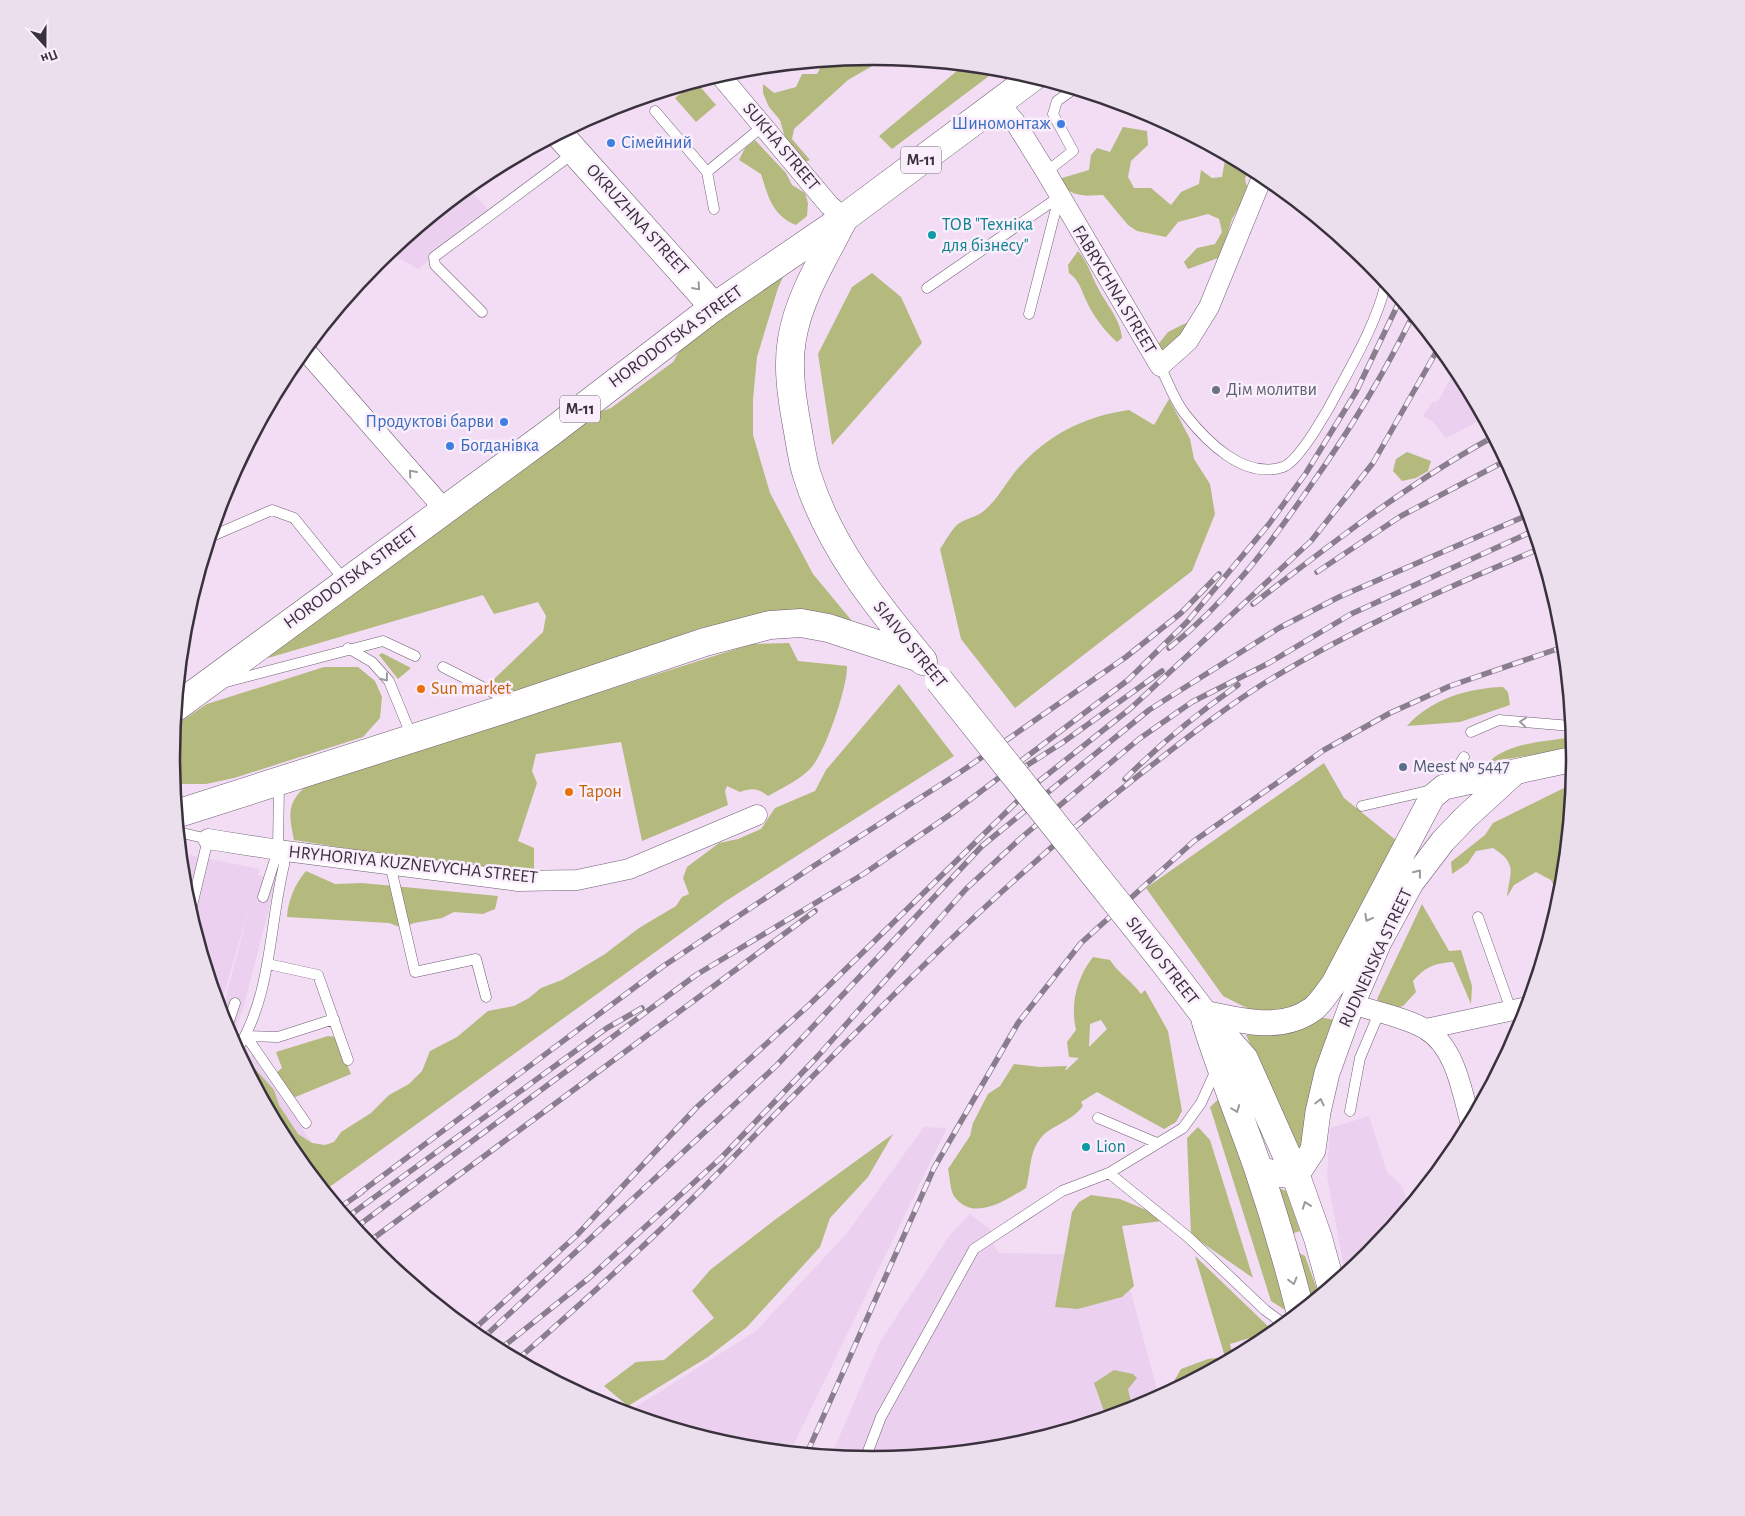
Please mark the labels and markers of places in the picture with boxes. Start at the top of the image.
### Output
place label: Шиномонтаж [952,115,1051,133]
marker: Шиномонтаж [1055,118,1067,130]
place label: Сімейний [621,134,692,152]
marker: Сімейний [605,137,617,149]
place label: ТОВ "Техніка для бізнесу" [942,216,1033,255]
marker: ТОВ "Техніка для бізнесу" [926,229,938,241]
place label: Дім молитви [1226,381,1317,399]
marker: Дім молитви [1210,384,1222,396]
place label: Продуктові барви [365,412,494,431]
marker: Продуктові барви [498,416,510,428]
place label: Богданівка [460,437,539,455]
marker: Богданівка [444,440,456,452]
place label: Sun market [431,680,511,698]
marker: Sun market [415,683,427,695]
place label: Meest № 5447 [1413,758,1510,776]
marker: Meest № 5447 [1397,761,1409,773]
place label: Тарон [579,783,622,801]
marker: Тарон [563,786,575,798]
place label: Lion [1096,1138,1126,1156]
marker: Lion [1080,1141,1092,1153]

